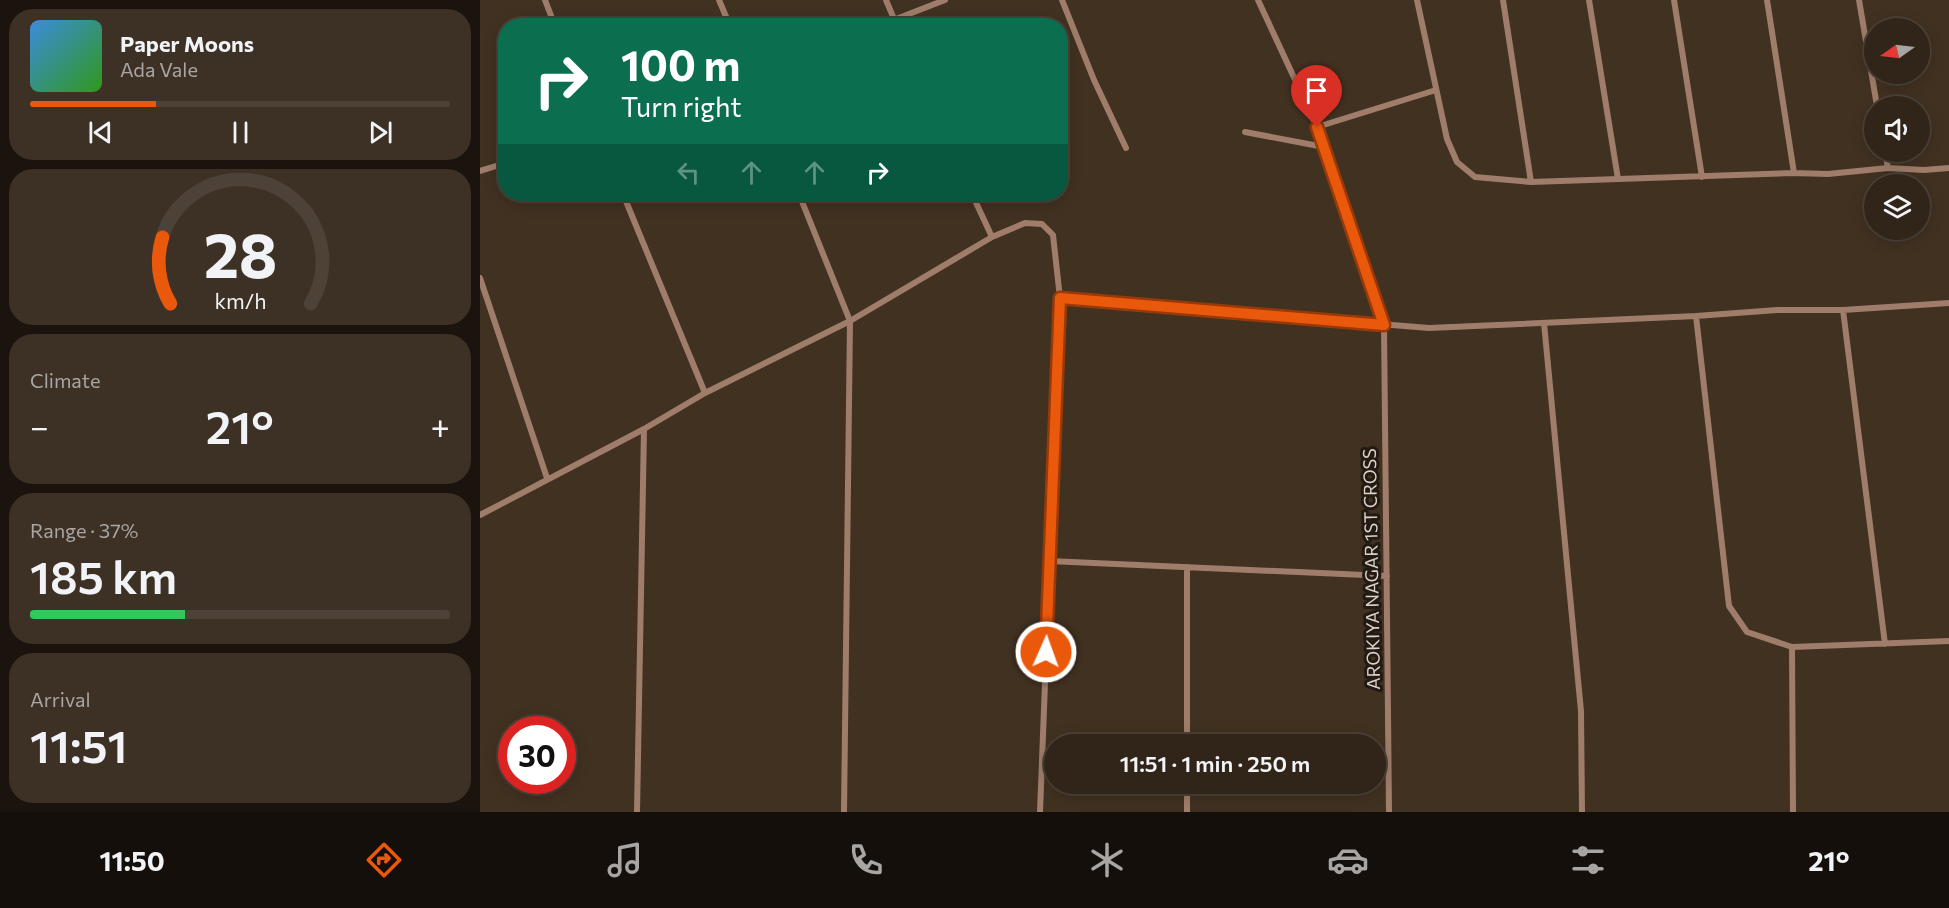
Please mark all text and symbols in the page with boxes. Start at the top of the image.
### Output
north arrow [1864,18,1930,84]
map controls [1864,18,1930,240]
text: Paper Moons [120,30,254,57]
text: 100 m [621,38,741,90]
icon: right [522,42,600,120]
text: Ada Vale [120,57,198,81]
pin [1291,65,1342,127]
icon: arrive [1300,74,1333,107]
text: Turn right [621,90,741,123]
button: sound [1864,96,1930,162]
icon: previous [84,116,117,149]
icon: pause [224,116,257,149]
icon: next [364,116,397,149]
icon: left [672,156,705,189]
icon: ahead [735,156,768,189]
icon: ahead [798,156,831,189]
icon: right [861,156,894,189]
button: layers [1864,174,1930,240]
text: 28 [203,215,277,291]
text: km/h [214,287,266,313]
text: Climate [30,368,100,392]
text: 21° [206,398,274,453]
text: − [30,405,49,446]
text: + [431,405,450,446]
street label: AROKIYA NAGAR 1ST CROSS [1358,448,1384,690]
text: Range · 37% [30,518,138,542]
text: 185 km [30,548,177,603]
position arrow [1014,620,1078,684]
text: Arrival [30,687,91,711]
speed limit sign: 30 [498,716,576,794]
text: 11:51 [30,717,128,772]
text: 11:51 · 1 min · 250 m [1120,750,1310,777]
icon: directions [363,839,405,881]
icon: music [604,839,646,881]
icon: phone [845,839,887,881]
icon: climate [1086,839,1128,881]
icon: car [1327,839,1369,881]
icon: filters [1567,839,1609,881]
text: 11:50 [99,844,165,877]
text: 21° [1808,844,1850,877]

